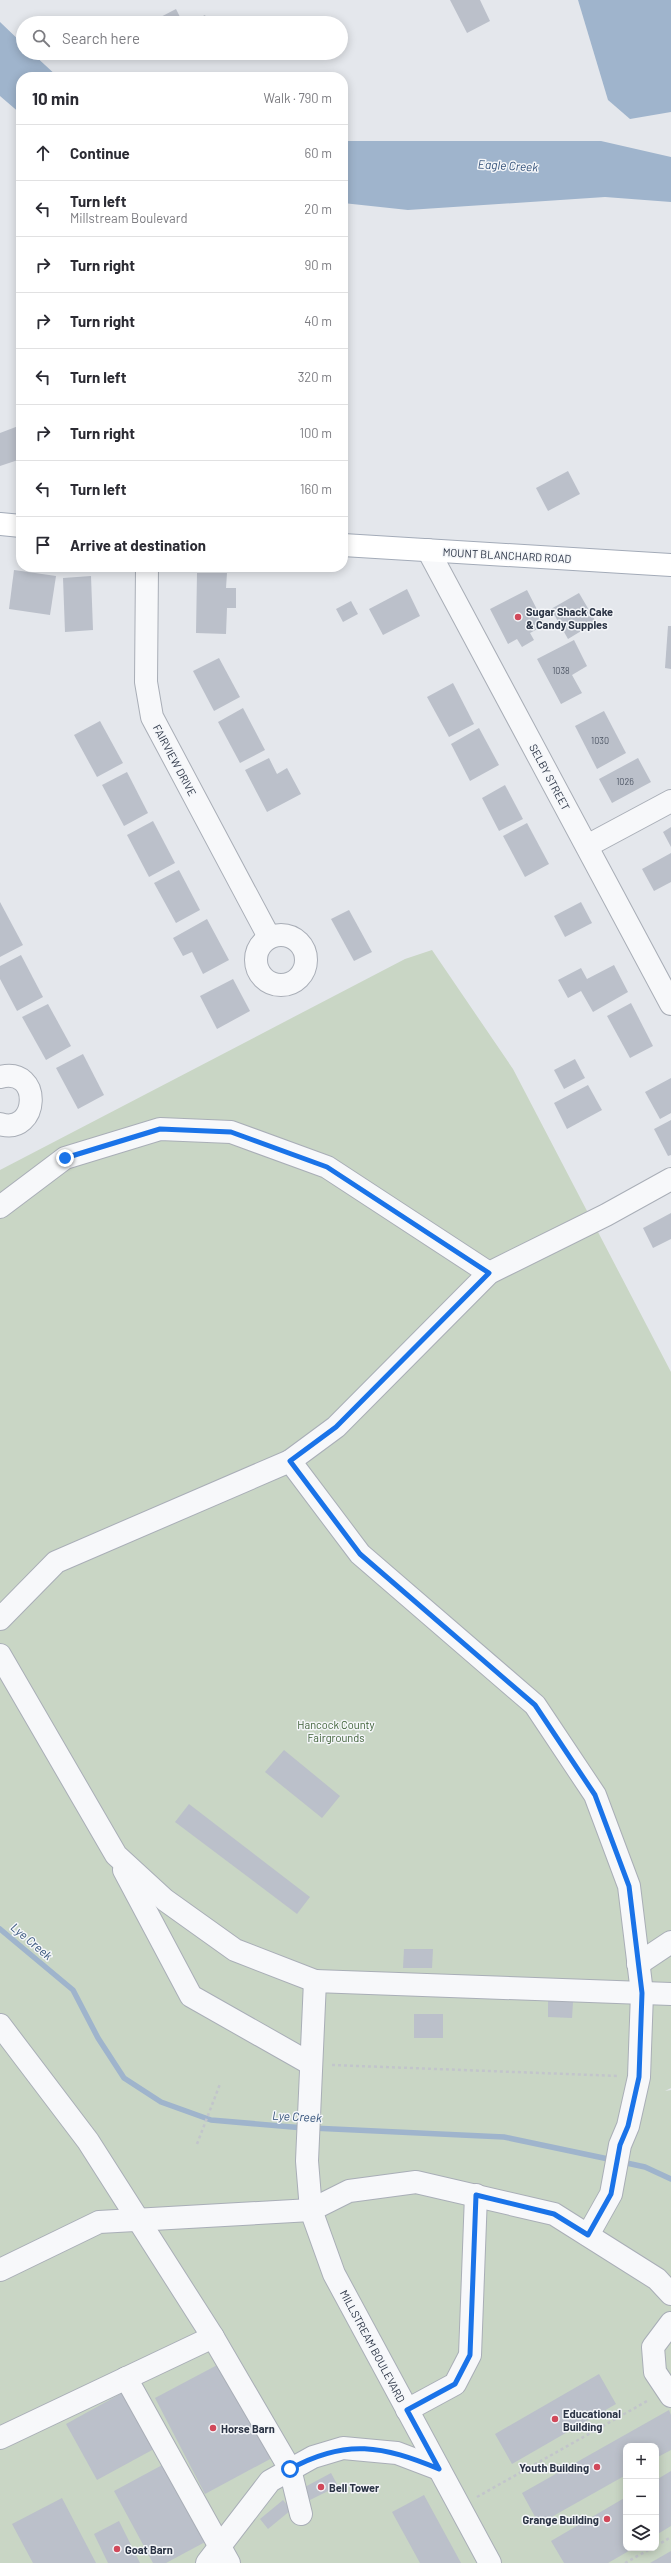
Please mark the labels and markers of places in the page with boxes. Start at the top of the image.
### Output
place label: Sugar Shack Cake & Candy Supples [526,605,613,631]
marker: Sugar Shack Cake & Candy Supples [513,612,523,622]
place label: Educational Building [563,2407,621,2433]
marker: Educational Building [550,2414,560,2424]
place label: Horse Barn [221,2422,275,2435]
marker: Horse Barn [208,2423,218,2433]
place label: Youth Building [519,2461,589,2474]
marker: Youth Building [592,2462,602,2472]
place label: Bell Tower [329,2481,380,2494]
marker: Bell Tower [316,2482,326,2492]
place label: Grange Building [523,2513,599,2526]
marker: Grange Building [602,2514,612,2524]
place label: Goat Barn [125,2543,173,2556]
marker: Goat Barn [112,2544,122,2554]

